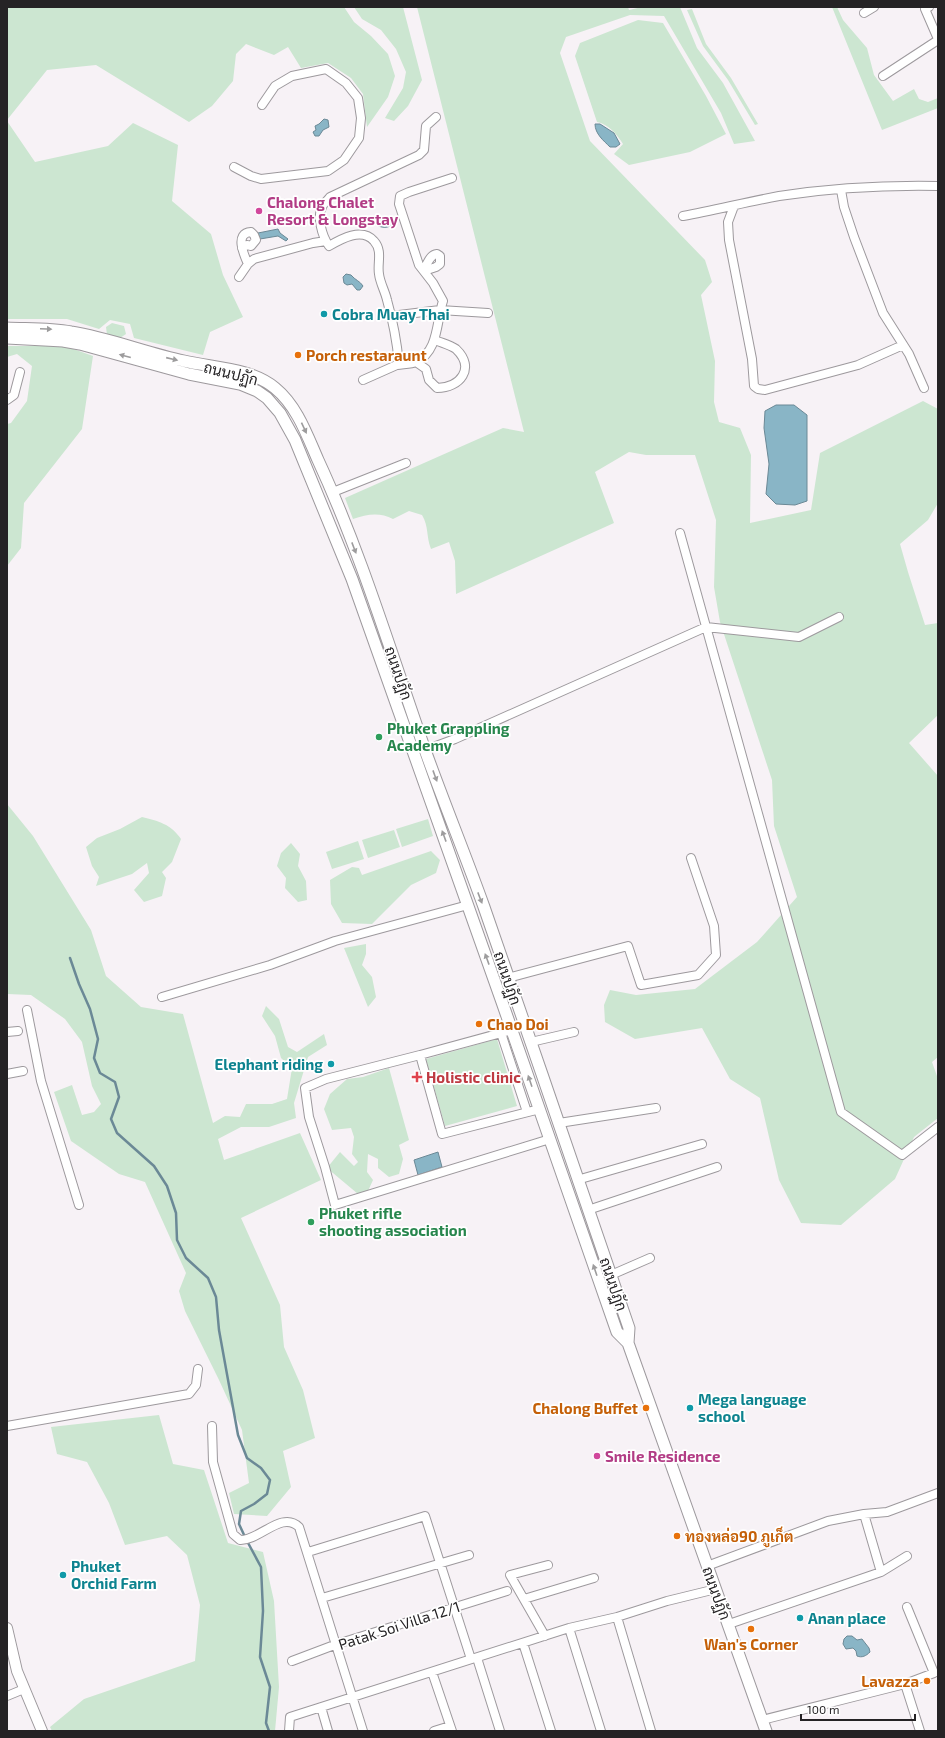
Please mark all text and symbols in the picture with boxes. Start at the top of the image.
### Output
place label: Chalong Chalet Resort & Longstay [267,193,399,229]
marker: Chalong Chalet Resort & Longstay [254,206,264,216]
place label: Cobra Muay Thai [332,305,450,324]
marker: Cobra Muay Thai [319,309,329,319]
one-way arrow [40,326,52,333]
place label: Porch restaraunt [306,346,427,364]
marker: Porch restaraunt [293,350,303,360]
one-way arrow [118,353,130,359]
one-way arrow [166,356,178,362]
street label: ถนนปฏัก [201,358,260,390]
one-way arrow [301,422,307,434]
one-way arrow [351,542,357,554]
street label: ถนนปฏัก [380,644,417,703]
place label: Phuket Grappling Academy [387,719,510,755]
marker: Phuket Grappling Academy [374,732,384,742]
one-way arrow [432,770,438,782]
one-way arrow [440,830,446,842]
one-way arrow [478,892,484,904]
street label: ถนนปฏัก [489,949,526,1008]
one-way arrow [484,952,490,964]
place label: Chao Doi [487,1015,549,1033]
marker: Chao Doi [474,1019,484,1029]
place label: Elephant riding [215,1055,323,1073]
marker: Elephant riding [326,1059,336,1069]
place label: Holistic clinic [426,1068,521,1086]
marker: Holistic clinic [411,1071,423,1083]
one-way arrow [527,1075,533,1087]
place label: Phuket rifle shooting association [319,1204,467,1239]
marker: Phuket rifle shooting association [306,1217,316,1227]
street label: ถนนปฏัก [595,1255,632,1314]
one-way arrow [592,1264,598,1276]
place label: Mega language school [698,1390,806,1425]
place label: Chalong Buffet [533,1399,638,1417]
marker: Chalong Buffet [641,1403,651,1413]
marker: Mega language school [685,1403,695,1413]
place label: Smile Residence [605,1447,720,1465]
marker: Smile Residence [592,1451,602,1461]
place label: ทองหล่อ90 ภูเก็ต [685,1526,793,1548]
marker: ทองหล่อ90 ภูเก็ต [672,1531,682,1541]
place label: Phuket Orchid Farm [71,1557,157,1592]
street label: ถนนปฏัก [697,1564,735,1623]
marker: Phuket Orchid Farm [58,1570,68,1580]
street label: Patak Soi Villa 12/1 [336,1597,462,1653]
place label: Anan place [808,1609,886,1627]
marker: Anan place [795,1613,805,1623]
marker: Wan's Corner [746,1624,756,1634]
place label: Wan's Corner [704,1635,799,1653]
place label: Lavazza [861,1672,919,1690]
marker: Lavazza [922,1676,932,1686]
scale bar [801,1696,915,1722]
text: 100 m [807,1702,839,1716]

